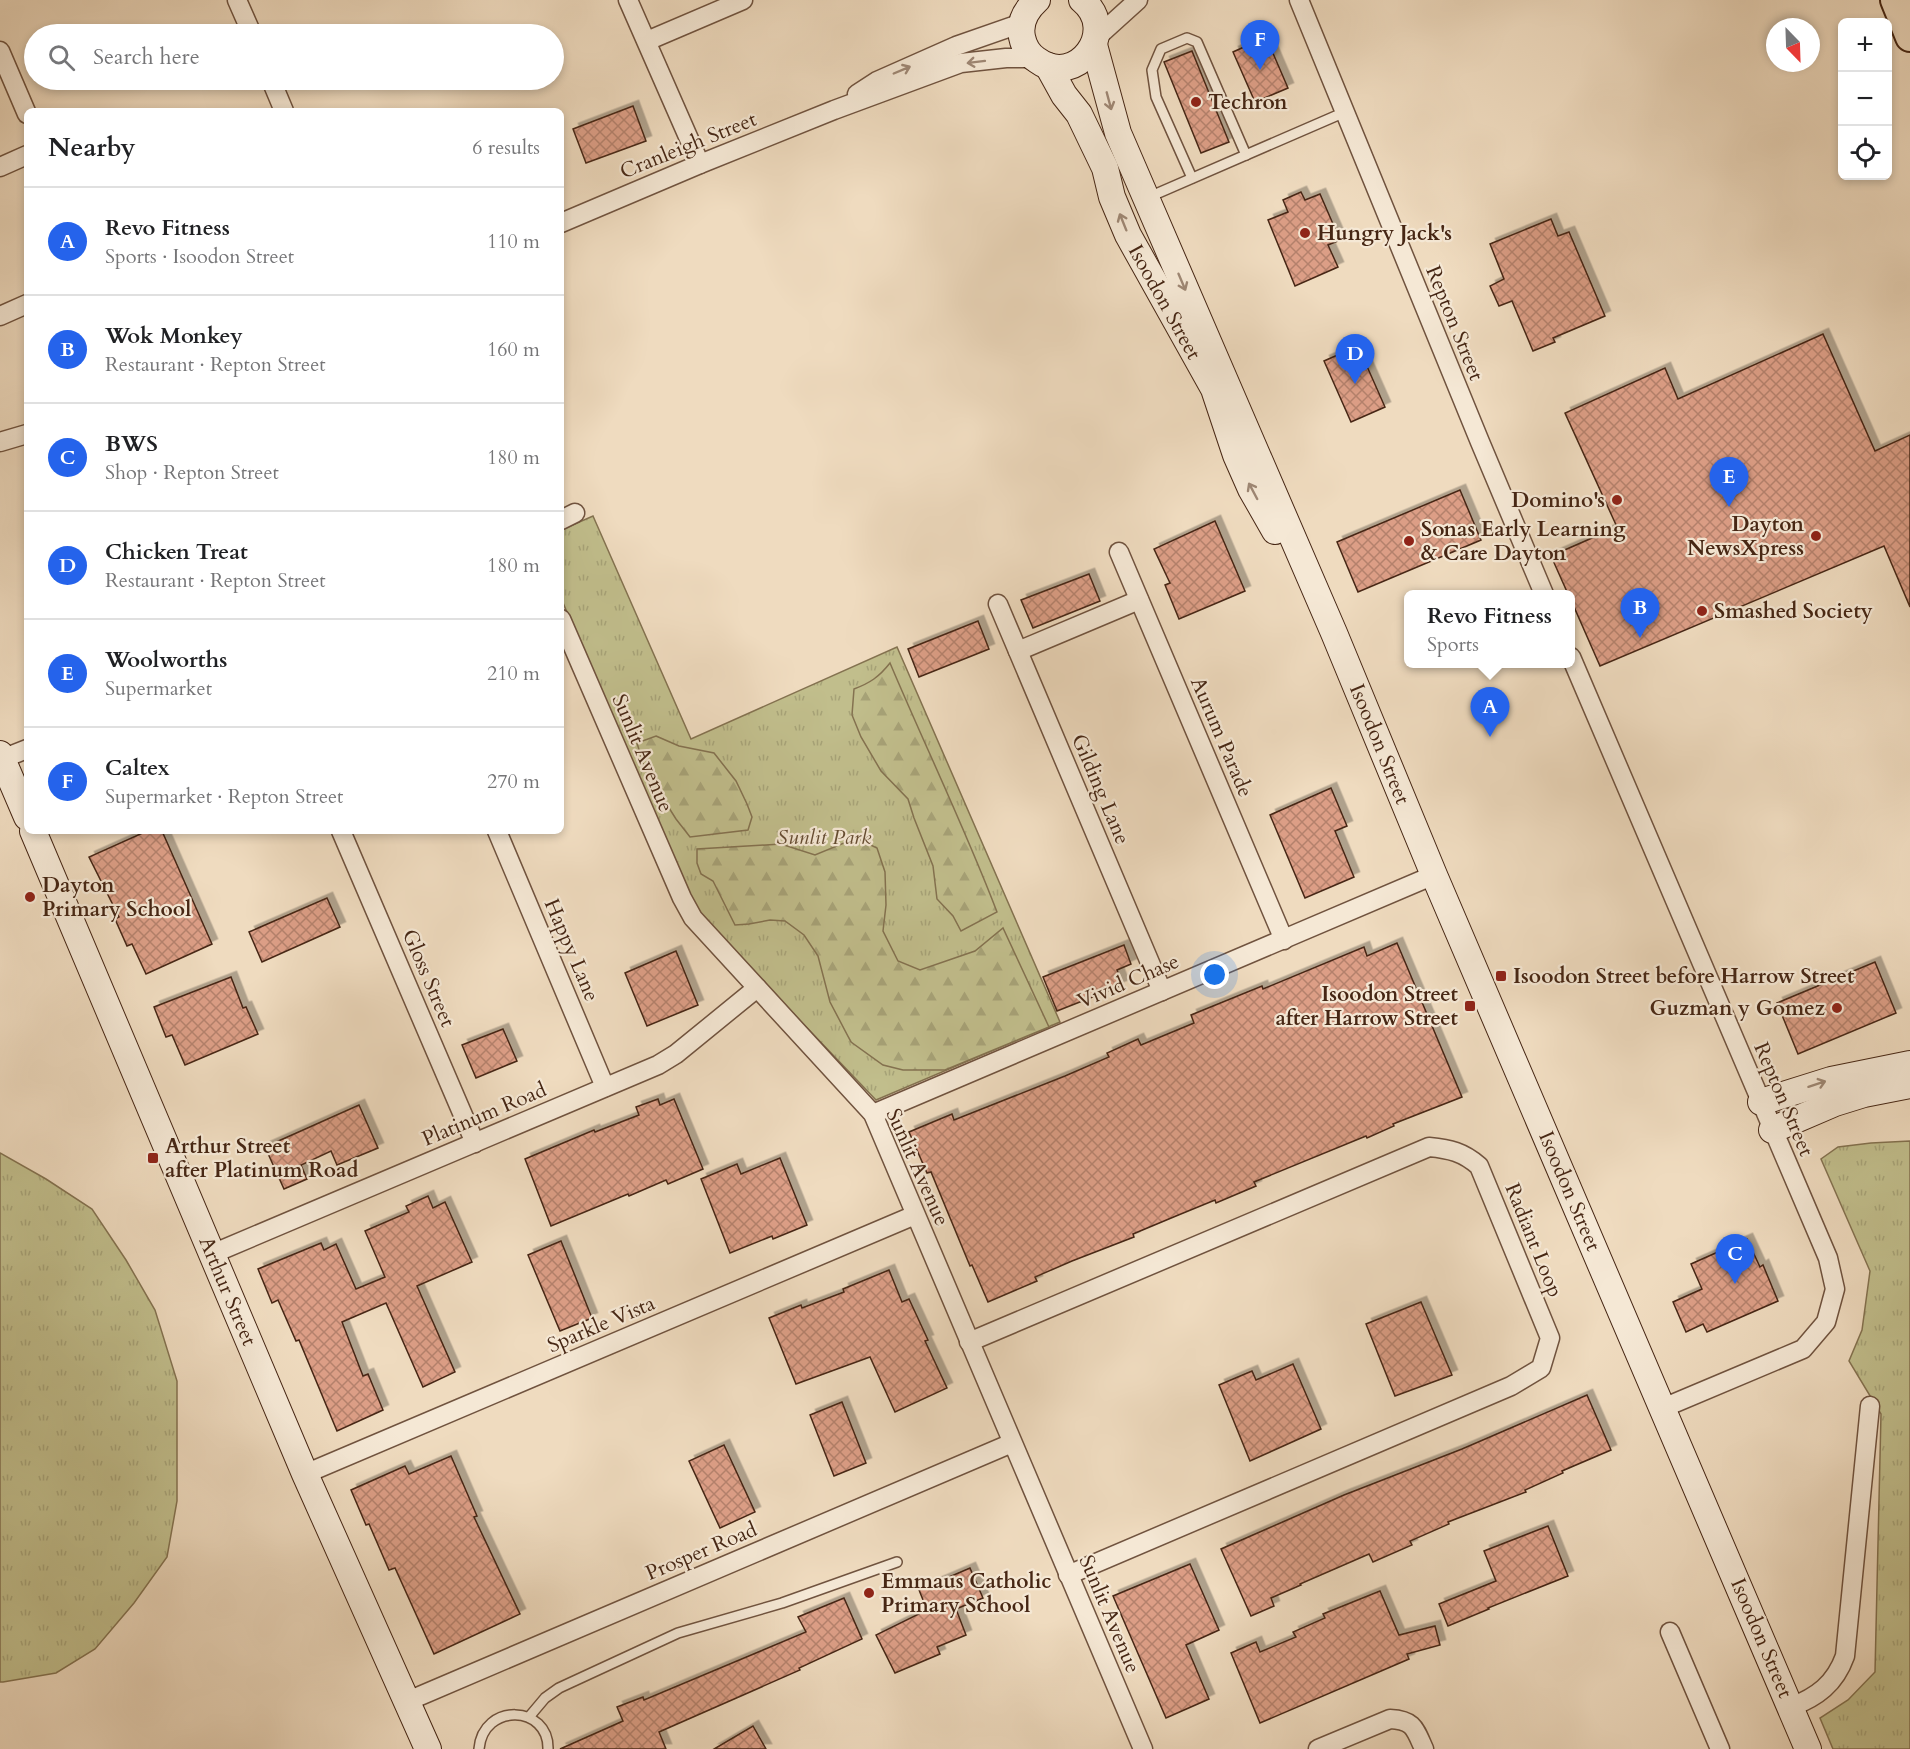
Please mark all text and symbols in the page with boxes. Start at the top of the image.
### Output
north arrow [1766,18,1820,72]
map controls [1838,18,1892,180]
button: + [1838,18,1892,72]
pin: F [1240,20,1280,70]
search box [24,24,564,90]
icon: search [45,41,78,74]
text: Search here [93,42,200,72]
one-way arrow [966,56,986,67]
one-way arrow [892,64,910,75]
button: − [1838,72,1892,126]
place label: Techron [1208,88,1288,117]
one-way arrow [1104,91,1115,110]
marker: Techron [1189,95,1203,109]
street label: Cranleigh Street [616,105,761,186]
button: locate [1838,126,1892,180]
text: Nearby [48,130,136,165]
text: 6 results [472,134,540,161]
text: Revo Fitness [105,213,230,243]
one-way arrow [1116,213,1127,232]
place label: Hungry Jack's [1317,219,1452,248]
marker: Hungry Jack's [1298,226,1312,240]
text: A [60,228,75,255]
text: 110 m [487,228,540,255]
street label: Isoodon Street [1121,239,1208,365]
text: Sports · Isoodon Street [105,243,294,270]
street label: Repton Street [1418,261,1491,385]
one-way arrow [1177,272,1189,290]
text: Wok Monkey [105,321,243,351]
pin: D [1336,334,1374,384]
text: B [60,336,75,363]
text: 160 m [487,336,540,363]
text: Restaurant · Repton Street [105,351,326,378]
text: BWS [105,429,158,459]
text: C [60,444,75,471]
text: 180 m [487,444,540,471]
pin: E [1710,458,1748,507]
text: Shop · Repton Street [105,459,279,486]
one-way arrow [1246,483,1258,501]
place label: Domino's [1511,486,1605,515]
marker: Domino's [1610,493,1624,507]
place label: Dayton NewsXpress [1687,510,1805,563]
place label: Sonas Early Learning & Care Dayton [1421,515,1626,568]
marker: Dayton NewsXpress [1809,529,1823,543]
marker: Sonas Early Learning & Care Dayton [1402,534,1416,548]
text: Chicken Treat [105,537,248,567]
text: D [59,552,76,579]
text: 180 m [487,552,540,579]
text: Restaurant · Repton Street [105,567,326,594]
pin: B [1620,588,1660,638]
popup [1404,590,1575,668]
place label: Smashed Society [1714,597,1873,626]
text: Revo Fitness [1427,601,1552,631]
marker: Smashed Society [1695,604,1709,618]
text: Sports [1427,631,1479,658]
text: Woolworths [105,645,227,675]
text: E [61,660,74,687]
text: 210 m [487,660,540,687]
street label: Aurum Parade [1183,673,1260,802]
text: Supermarket [105,675,212,702]
street label: Isoodon Street [1342,680,1417,809]
pin: A [1470,688,1510,737]
street label: Sunlit Avenue [605,690,680,817]
street label: Gilding Lane [1064,729,1137,849]
text: Caltex [105,753,170,783]
text: F [62,768,73,795]
text: 270 m [487,768,540,795]
text: Supermarket · Repton Street [105,783,343,810]
park label: Sunlit Park [777,823,872,852]
place label: Dayton Primary School [42,871,191,924]
marker: Dayton Primary School [23,890,37,904]
street label: Happy Lane [537,894,606,1006]
street label: Gloss Street [395,925,462,1032]
street label: Vivid Chase [1073,947,1184,1016]
your location [1200,960,1229,989]
place label: Isoodon Street before Harrow Street [1513,962,1855,991]
marker: Isoodon Street before Harrow Street [1494,969,1508,983]
place label: Isoodon Street after Harrow Street [1275,980,1459,1033]
place label: Guzman y Gomez [1650,994,1826,1023]
marker: Isoodon Street after Harrow Street [1463,999,1477,1013]
marker: Guzman y Gomez [1830,1001,1844,1015]
street label: Repton Street [1746,1038,1821,1161]
street label: Platinum Road [418,1075,551,1154]
one-way arrow [1807,1078,1826,1089]
street label: Sunlit Avenue [879,1104,956,1230]
street label: Isoodon Street [1531,1127,1608,1256]
place label: Arthur Street after Platinum Road [165,1132,358,1185]
marker: Arthur Street after Platinum Road [146,1151,160,1165]
street label: Radiant Loop [1498,1179,1570,1302]
street label: Arthur Street [192,1232,264,1351]
pin: C [1716,1234,1754,1284]
street label: Sparkle Vista [543,1289,659,1360]
street label: Prosper Road [641,1515,761,1588]
street label: Sunlit Avenue [1072,1551,1147,1678]
place label: Emmaus Catholic Primary School [881,1567,1052,1620]
street label: Isoodon Street [1723,1574,1800,1703]
marker: Emmaus Catholic Primary School [862,1586,876,1600]

